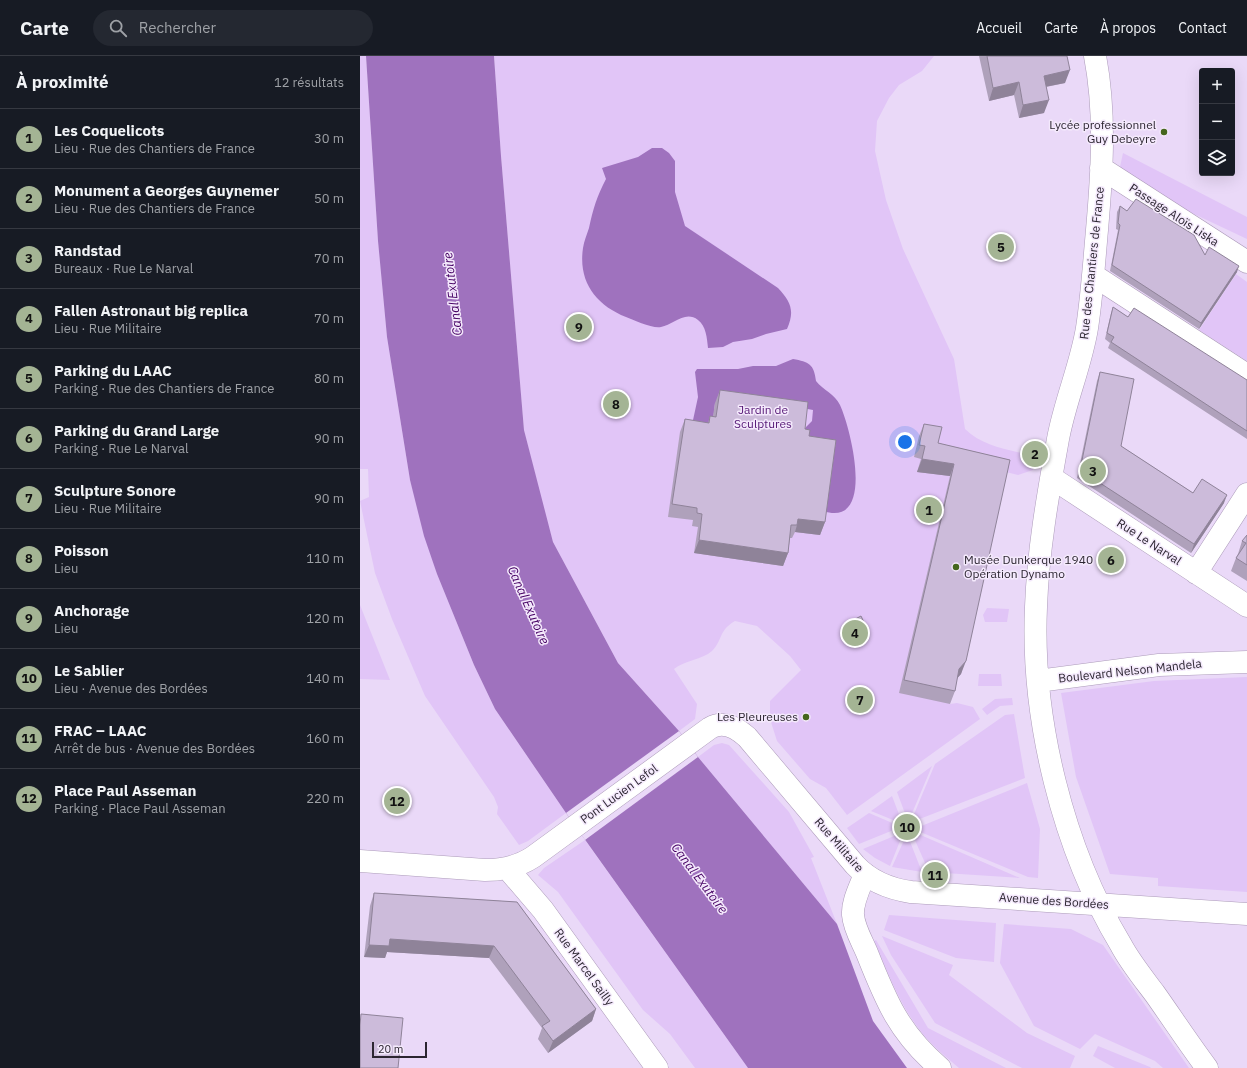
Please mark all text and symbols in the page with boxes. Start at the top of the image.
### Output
search box [93,10,373,46]
text: Carte [20,16,69,40]
icon: search [107,17,129,39]
text: Rechercher [139,18,216,37]
text: Accueil [976,19,1022,37]
text: Carte [1044,19,1078,37]
text: À propos [1100,19,1156,37]
text: Contact [1178,19,1227,37]
map controls [1199,68,1235,176]
button: + [1199,68,1235,104]
text: À proximité [16,71,109,93]
text: 12 résultats [274,74,344,91]
button: − [1199,104,1235,140]
place label: Lycée professionnel Guy Debeyre [1049,117,1156,146]
text: Les Coquelicots [54,121,164,140]
marker: Lycée professionnel Guy Debeyre [1159,127,1169,137]
text: 1 [25,130,33,147]
text: 30 m [314,130,344,147]
text: Lieu · Rue des Chantiers de France [54,140,255,157]
button: layers [1199,140,1235,176]
street label: Passage Aloïs Liska [1127,180,1223,250]
text: Monument a Georges Guynemer [54,181,279,200]
street label: Rue des Chantiers de France [1076,185,1107,340]
text: 2 [25,190,33,207]
text: 50 m [314,190,344,207]
text: Lieu · Rue des Chantiers de France [54,200,255,217]
pin: 5 [988,232,1014,262]
text: Randstad [54,241,121,260]
text: 3 [25,250,33,267]
text: 70 m [314,250,344,267]
water label: Canal Exutoire [439,251,466,337]
text: Bureaux · Rue Le Narval [54,260,193,277]
text: Fallen Astronaut big replica [54,301,248,320]
text: 4 [25,310,33,327]
text: 70 m [314,310,344,327]
pin: 9 [566,312,592,342]
text: Lieu · Rue Militaire [54,320,162,337]
text: Parking du LAAC [54,361,172,380]
text: 5 [25,370,33,387]
text: 80 m [314,370,344,387]
text: Parking · Rue des Chantiers de France [54,380,274,397]
pin: 8 [603,389,629,419]
park label: Jardin de Sculptures [734,402,792,431]
text: Parking du Grand Large [54,421,219,440]
text: 6 [25,430,33,447]
text: 90 m [314,430,344,447]
your location [895,432,915,452]
pin: 2 [1022,439,1048,469]
text: Parking · Rue Le Narval [54,440,188,457]
pin: 3 [1080,456,1106,486]
text: Sculpture Sonore [54,481,176,500]
text: 7 [25,490,33,507]
text: 90 m [314,490,344,507]
pin: 1 [916,495,942,525]
text: Lieu · Rue Militaire [54,500,162,517]
street label: Rue Le Narval [1114,515,1184,568]
text: Poisson [54,541,109,560]
pin: 6 [1098,545,1124,575]
text: 8 [25,550,33,567]
text: 110 m [306,550,344,567]
place label: Musée Dunkerque 1940 Opération Dynamo [964,552,1093,581]
text: Lieu [54,560,78,577]
marker: Musée Dunkerque 1940 Opération Dynamo [951,562,961,572]
water label: Canal Exutoire [504,563,553,647]
text: Anchorage [54,601,129,620]
text: 9 [25,610,33,627]
text: 120 m [306,610,344,627]
pin: 4 [842,618,868,648]
text: Lieu [54,620,78,637]
street label: Boulevard Nelson Mandela [1057,655,1203,685]
text: Le Sablier [54,661,124,680]
text: 10 [21,670,37,687]
text: 140 m [306,670,344,687]
text: Lieu · Avenue des Bordées [54,680,208,697]
pin: 7 [847,685,873,715]
place label: Les Pleureuses [717,709,798,724]
marker: Les Pleureuses [801,712,811,722]
text: FRAC – LAAC [54,721,147,740]
text: 11 [21,730,37,747]
text: 160 m [306,730,344,747]
text: Arrêt de bus · Avenue des Bordées [54,740,255,757]
street label: Pont Lucien Lefol [577,761,660,827]
text: Place Paul Asseman [54,781,196,800]
pin: 12 [384,786,410,816]
text: 12 [21,790,37,807]
text: 220 m [306,790,344,807]
text: Parking · Place Paul Asseman [54,800,226,817]
pin: 10 [894,812,920,842]
street label: Rue Militaire [812,814,867,875]
water label: Canal Exutoire [668,840,732,917]
pin: 11 [922,860,948,890]
street label: Avenue des Bordées [999,889,1110,912]
street label: Rue Marcel Sailly [551,925,617,1008]
scale bar [372,1040,427,1059]
text: 20 m [378,1042,403,1056]

